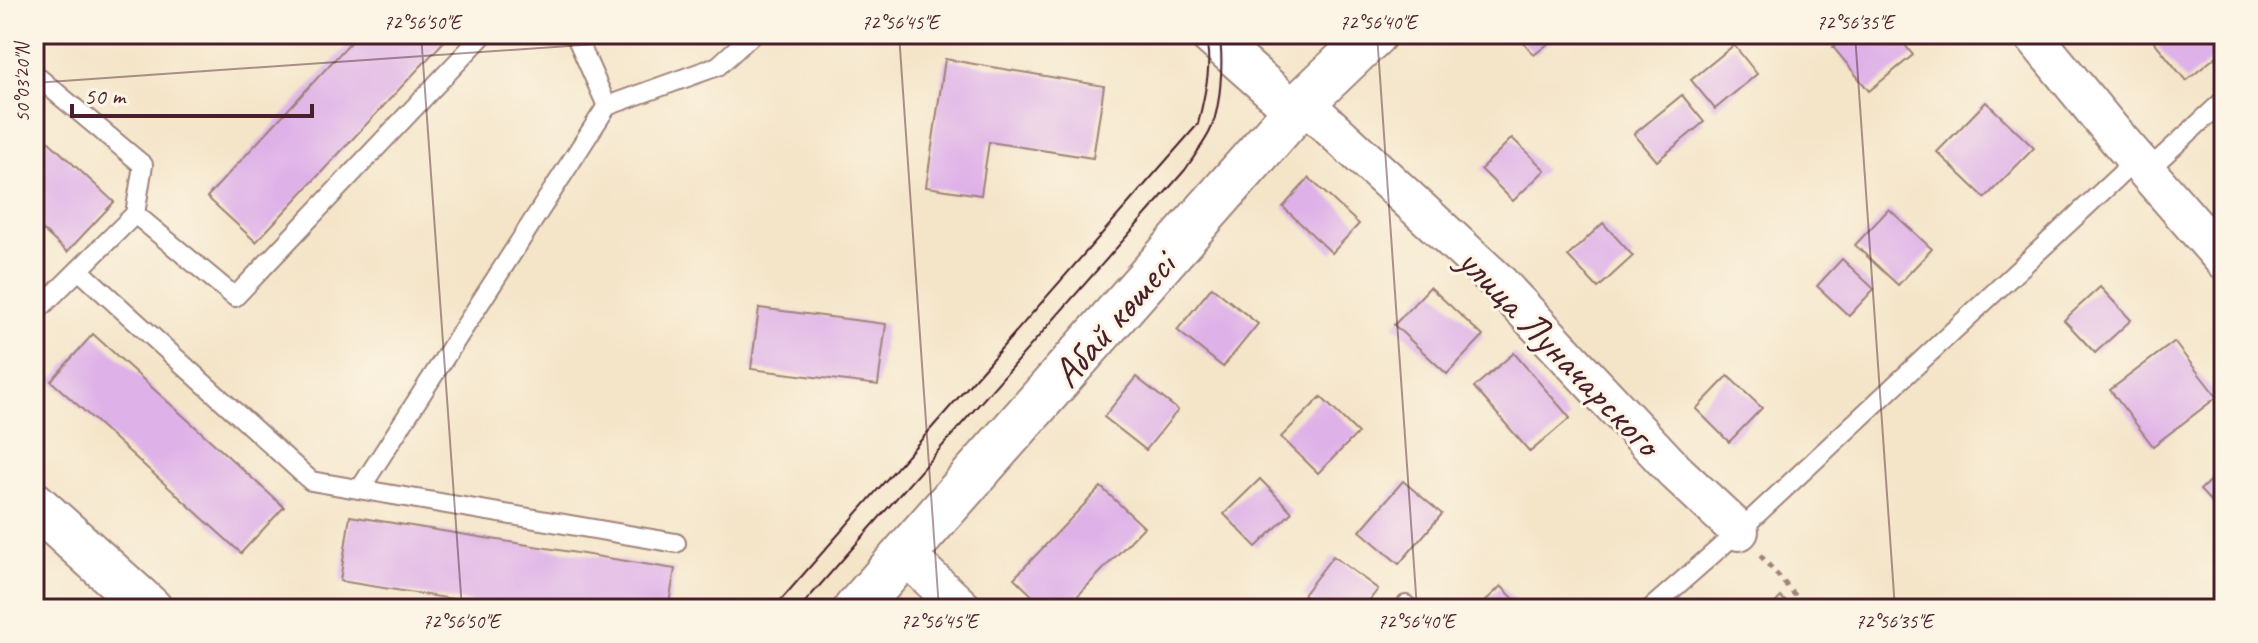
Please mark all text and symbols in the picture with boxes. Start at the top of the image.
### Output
text: 72°56'50"E [383,10,463,35]
text: 72°56'45"E [861,10,941,35]
text: 72°56'40"E [1339,10,1419,35]
text: 72°56'35"E [1816,10,1896,35]
text: 50°03'20"N [10,41,35,122]
scale bar [72,68,312,118]
text: 50 m [84,81,127,111]
street label: улица Луначарского [1446,235,1674,469]
street label: Абай көшесі [1041,238,1189,398]
text: 72°56'50"E [422,609,502,634]
text: 72°56'45"E [900,609,980,634]
text: 72°56'40"E [1377,609,1457,634]
text: 72°56'35"E [1855,609,1935,634]

